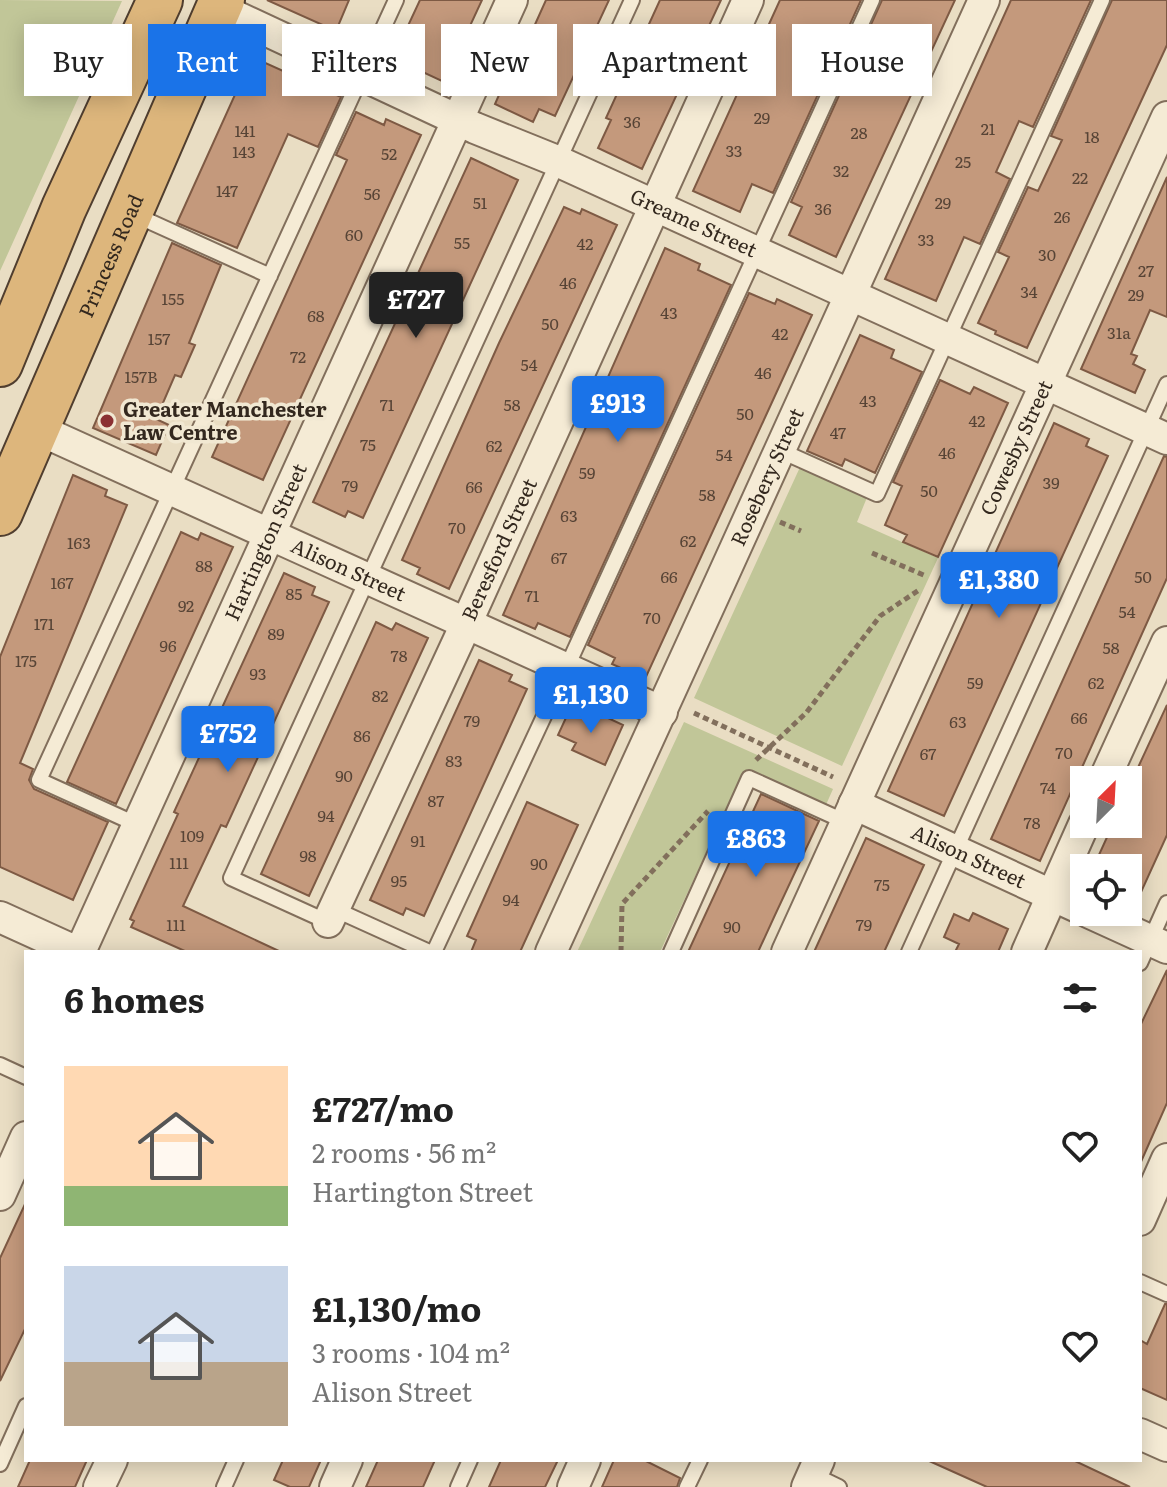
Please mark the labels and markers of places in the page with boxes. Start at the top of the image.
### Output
pin: £727 [369,272,463,340]
pin: £913 [571,376,665,444]
place label: Greater Manchester Law Centre [123,393,327,446]
marker: Greater Manchester Law Centre [98,412,116,430]
pin: £1,380 [934,552,1064,620]
pin: £1,130 [526,667,656,735]
pin: £752 [181,706,275,774]
pin: £863 [709,811,803,879]

